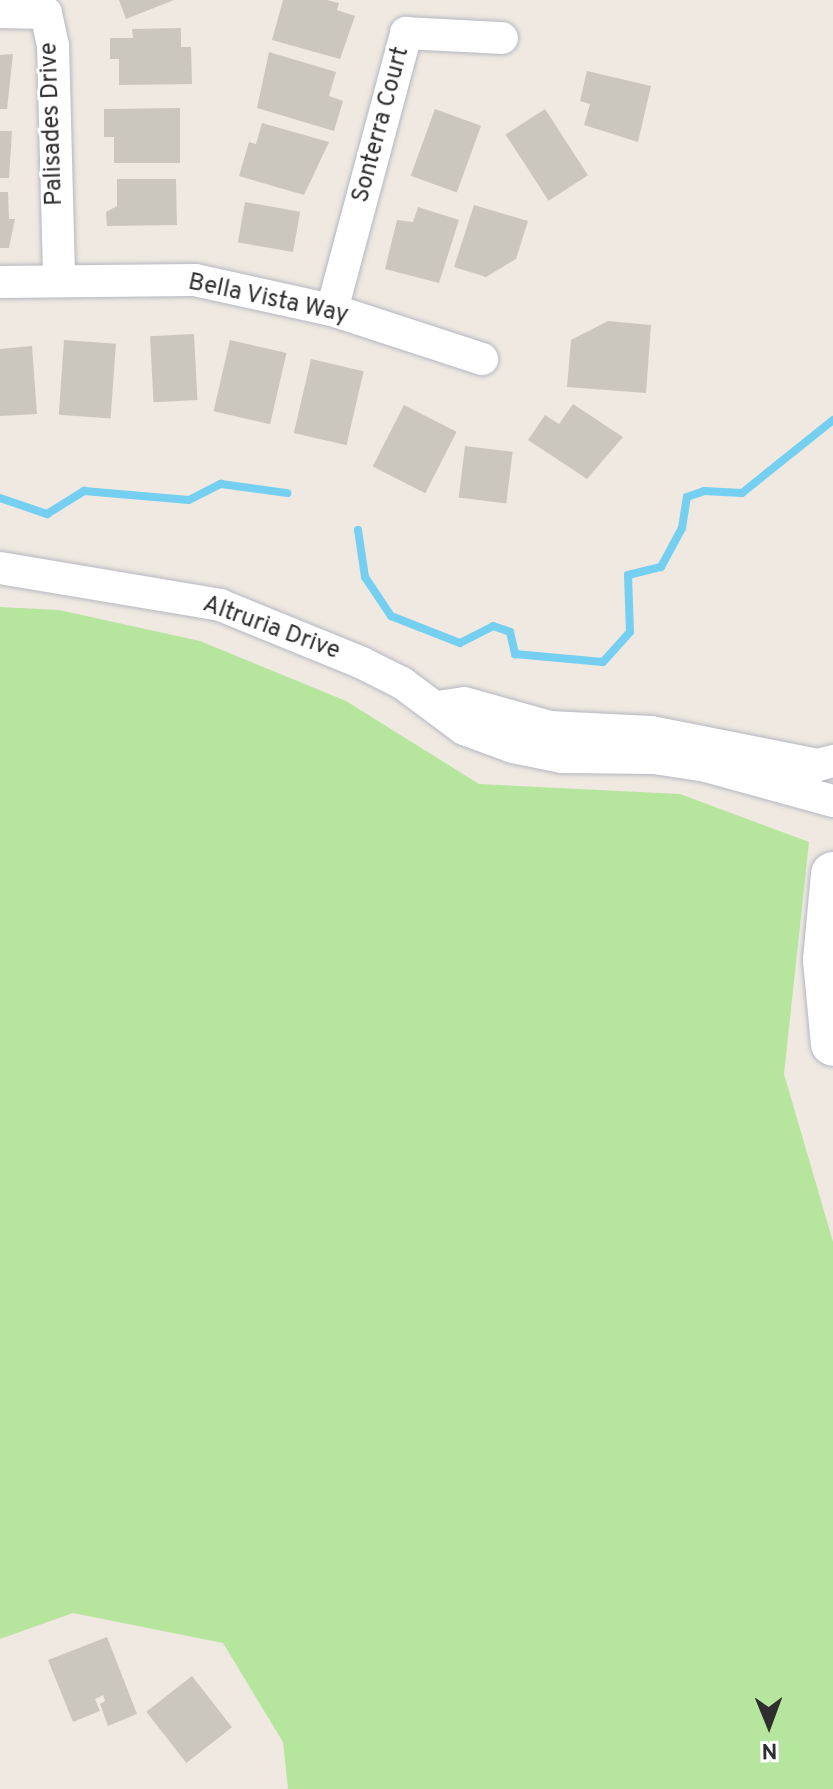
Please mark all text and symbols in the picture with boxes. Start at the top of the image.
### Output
street label: Palisades Drive [36,42,70,206]
street label: Sonterra Court [347,44,417,206]
street label: Bella Vista Way [185,269,351,331]
street label: Altruria Drive [198,591,344,667]
north arrow [729,1685,809,1765]
text: N [761,1736,778,1763]

